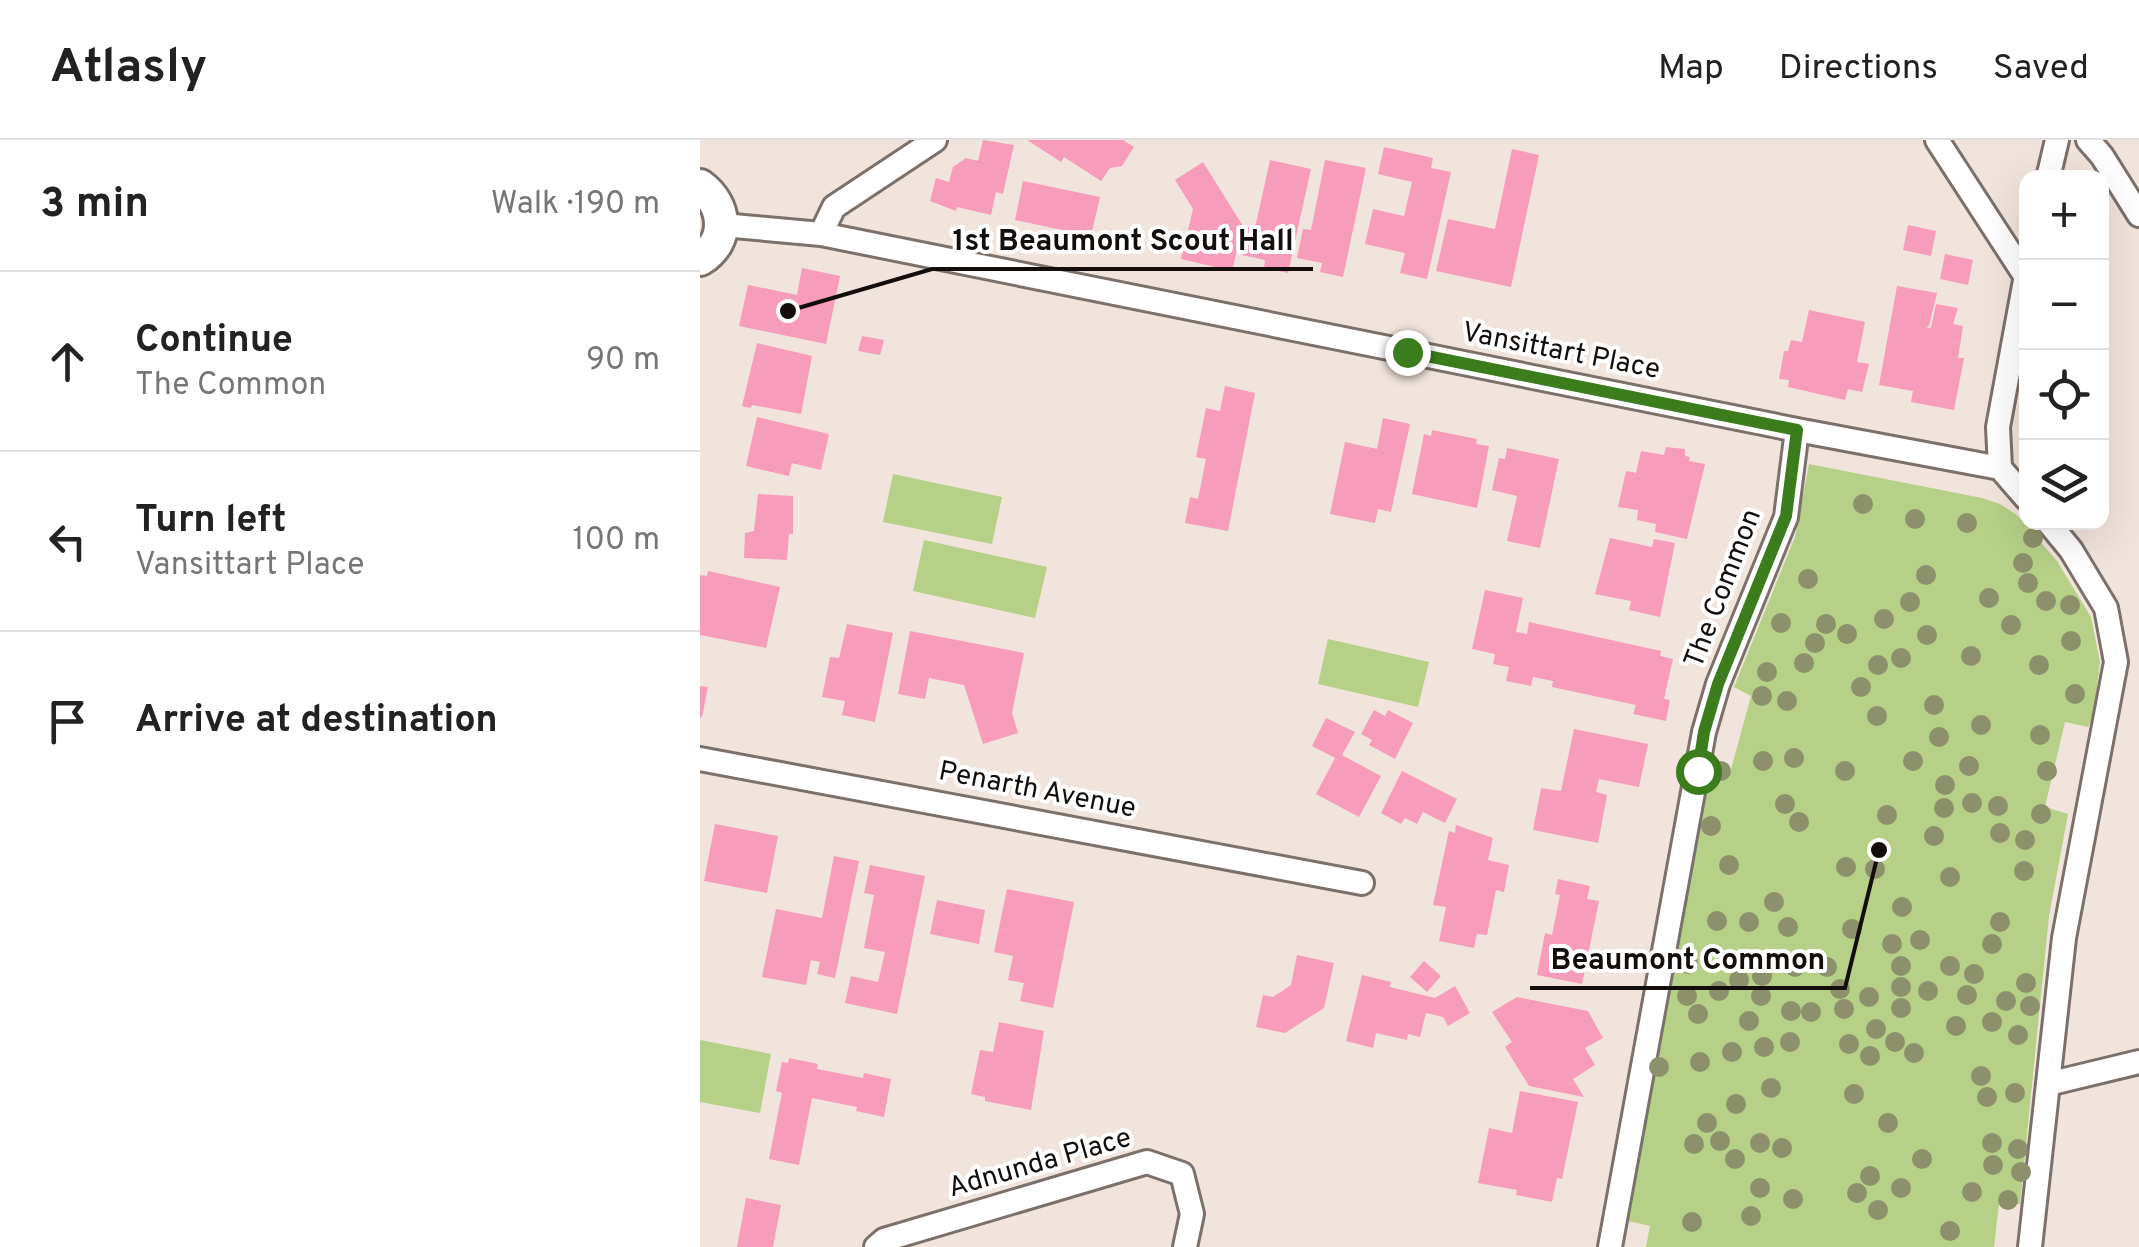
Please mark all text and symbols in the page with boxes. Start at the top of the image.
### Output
text: Atlasly [50,39,207,99]
text: Map [1658,47,1724,91]
text: Directions [1779,47,1938,91]
text: Saved [1993,47,2089,91]
map controls [2019,170,2109,530]
button: + [2019,170,2109,260]
text: 3 min [40,179,149,232]
text: Walk · 190 m [491,185,660,225]
callout: 1st Beaumont Scout Hall [932,209,1313,269]
text: 1st Beaumont Scout Hall [952,224,1294,261]
button: − [2019,260,2109,350]
street label: Vansittart Place [1459,315,1663,389]
text: Continue [135,317,293,366]
route end [1385,330,1431,376]
icon: ahead [40,334,95,389]
text: 90 m [586,341,660,381]
button: locate [2019,350,2109,440]
text: The Common [135,366,326,406]
button: layers [2019,440,2109,530]
text: Turn left [135,497,287,546]
street label: The Common [1677,504,1771,674]
icon: left [40,514,95,569]
text: 100 m [573,521,660,561]
text: Vansittart Place [135,546,365,586]
icon: arrive [40,694,95,749]
text: Arrive at destination [135,697,498,746]
route start [1676,749,1722,795]
street label: Penarth Avenue [935,754,1139,828]
callout: Beaumont Common [1530,928,1845,988]
text: Beaumont Common [1551,943,1825,980]
street label: Adnunda Place [944,1121,1136,1207]

